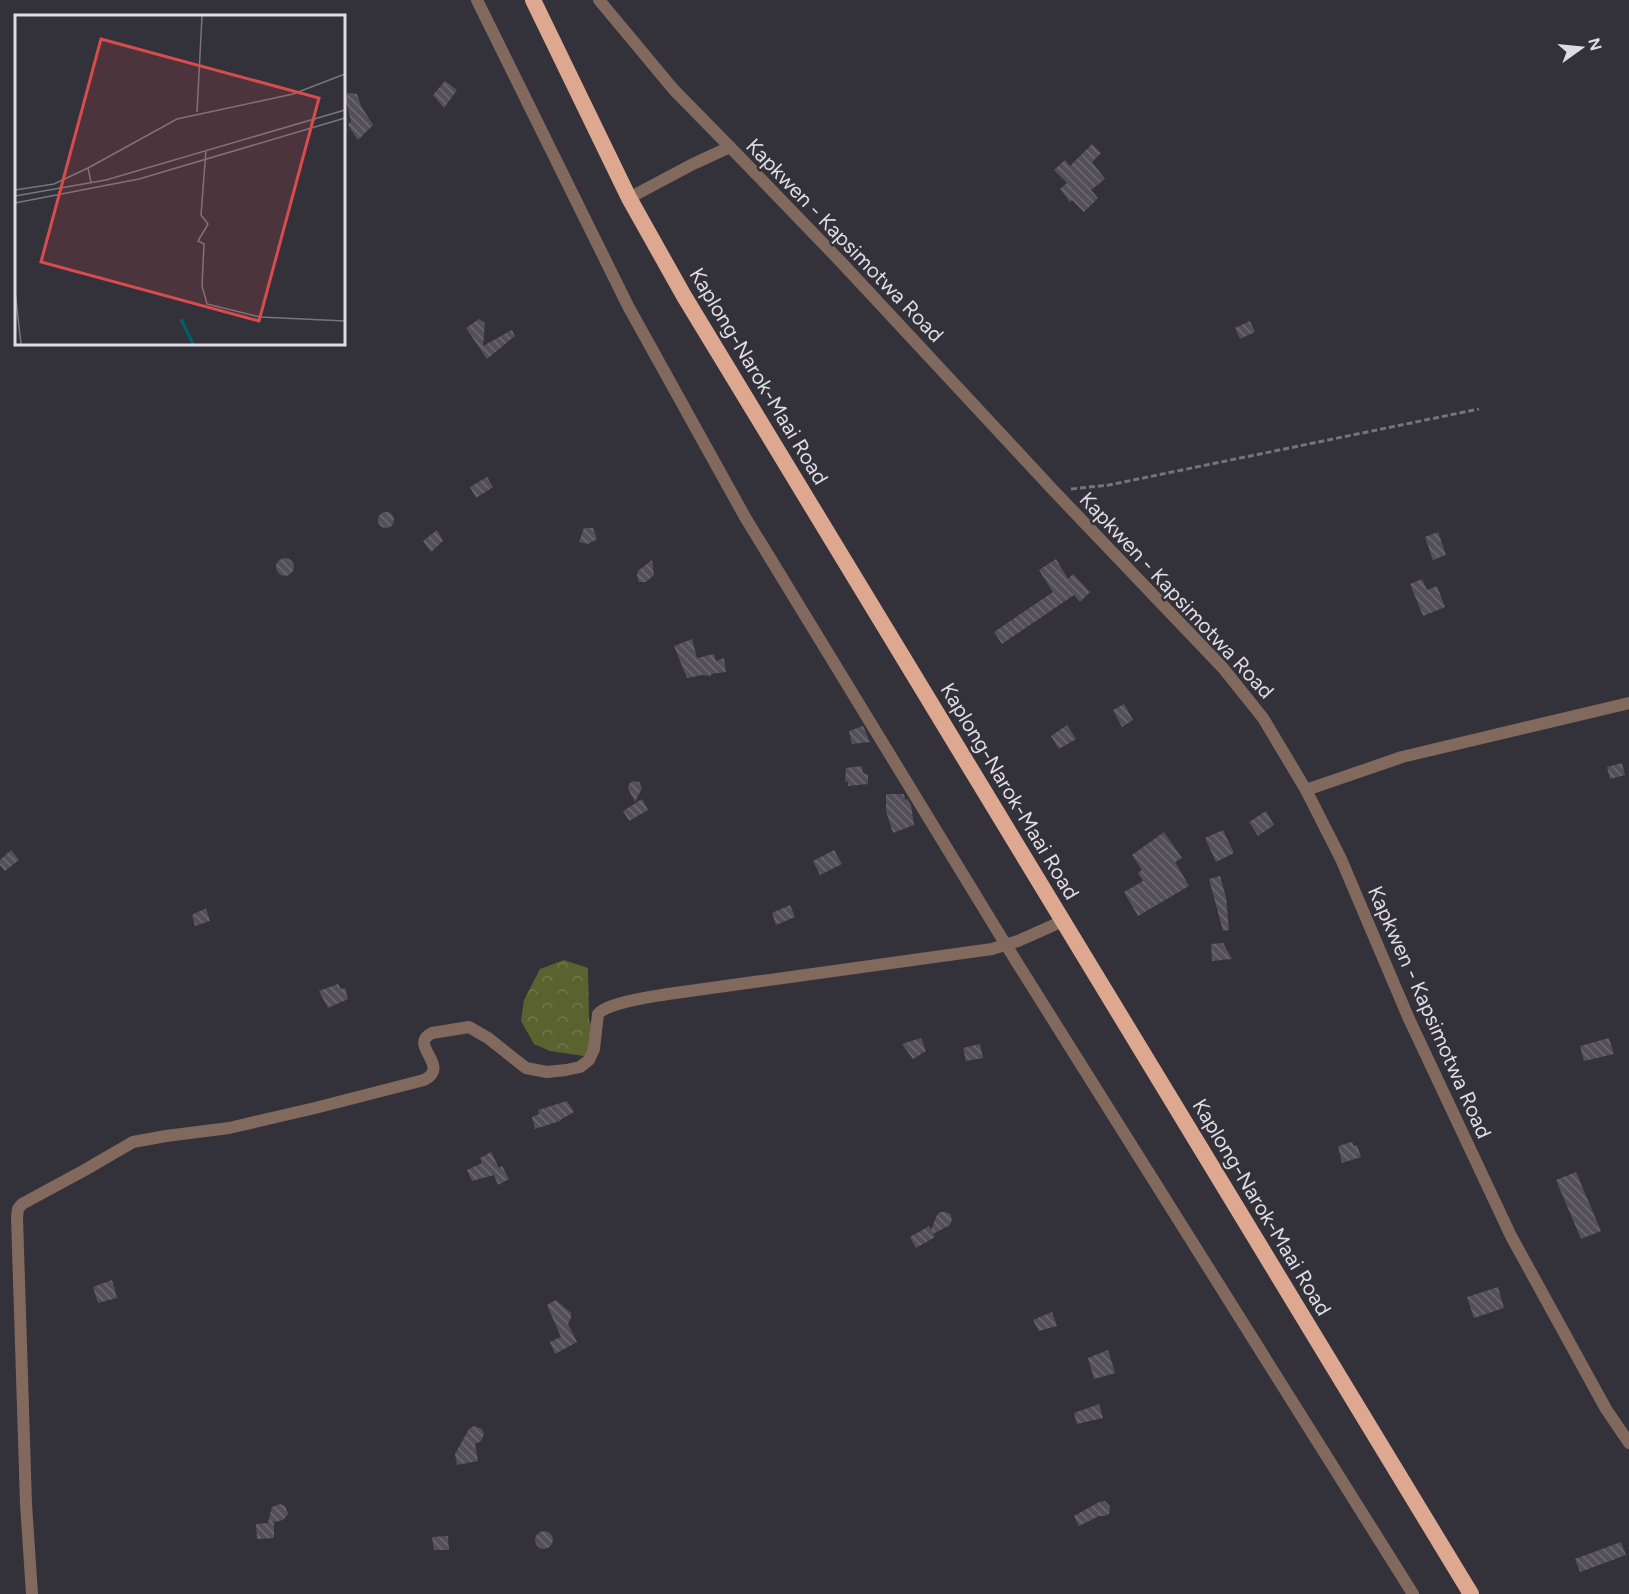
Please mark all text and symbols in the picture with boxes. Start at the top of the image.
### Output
inset map [15,15,345,345]
north arrow [1551,18,1611,78]
text: N [1584,36,1606,53]
street label: Kapkwen - Kapsimotwa Road [741,133,949,347]
street label: Kaplong-Narok-Maai Road [684,263,834,489]
street label: Kapkwen - Kapsimotwa Road [1075,487,1279,703]
street label: Kaplong-Narok-Maai Road [935,678,1085,904]
street label: Kapkwen - Kapsimotwa Road [1363,882,1497,1142]
street label: Kaplong-Narok-Maai Road [1187,1094,1337,1320]

